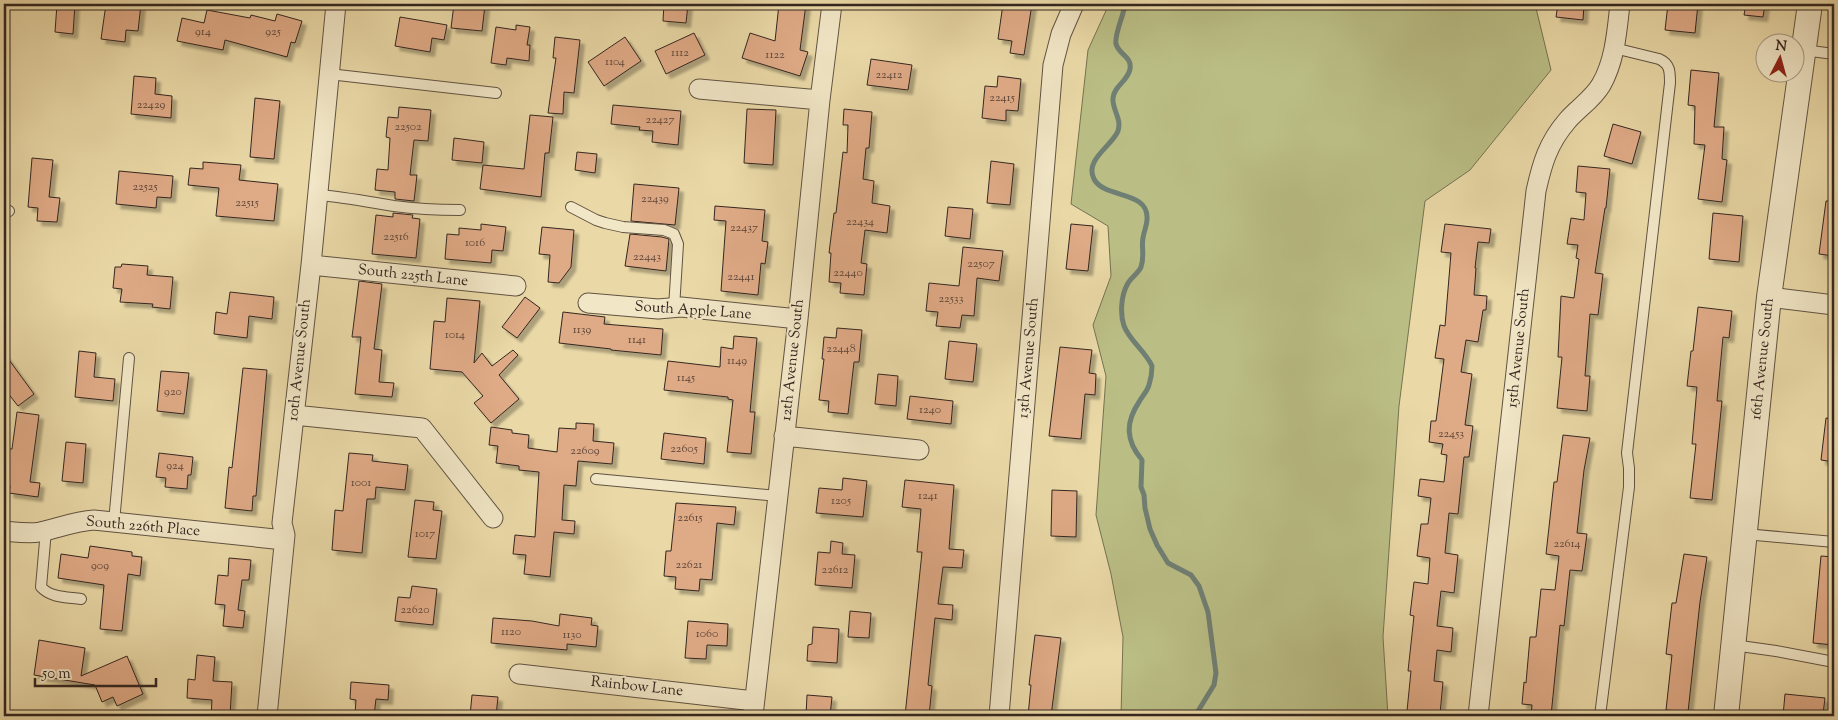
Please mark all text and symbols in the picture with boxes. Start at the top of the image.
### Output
house number: 914 [195,23,211,41]
house number: 925 [265,23,281,41]
north arrow [1756,32,1806,82]
text: N [1775,37,1788,58]
house number: 1112 [671,44,689,62]
house number: 1122 [765,46,785,64]
house number: 1104 [605,53,625,71]
house number: 22412 [876,66,903,84]
house number: 22415 [989,89,1015,107]
house number: 22429 [137,96,166,114]
house number: 22427 [646,111,674,129]
house number: 22502 [394,118,422,136]
house number: 22525 [132,178,158,196]
house number: 22439 [641,190,669,208]
house number: 22515 [235,194,259,212]
house number: 22434 [846,213,874,231]
house number: 22437 [730,219,758,237]
house number: 22516 [383,228,409,246]
house number: 1016 [465,234,485,252]
house number: 22443 [633,248,661,266]
house number: 22507 [967,255,995,273]
street label: South 225th Lane [357,260,469,292]
house number: 22440 [833,264,863,282]
house number: 22441 [727,268,755,286]
street label: 15th Avenue South [1502,287,1536,409]
house number: 22533 [938,290,964,308]
street label: South Apple Lane [634,296,752,326]
street label: 13th Avenue South [1013,297,1045,419]
street label: 16th Avenue South [1746,297,1780,421]
street label: 10th Avenue South [283,298,317,422]
street label: 12th Avenue South [776,298,810,422]
house number: 1139 [573,321,592,339]
house number: 1014 [445,326,465,344]
house number: 1141 [628,331,646,349]
house number: 22448 [826,340,856,358]
house number: 1149 [727,352,747,370]
house number: 1145 [677,369,695,387]
house number: 920 [164,383,182,401]
house number: 1240 [919,401,941,419]
house number: 22453 [1438,425,1464,443]
house number: 22605 [670,440,698,458]
house number: 22609 [570,442,600,460]
house number: 924 [166,457,184,475]
house number: 1001 [351,474,371,492]
house number: 1241 [918,487,938,505]
house number: 1205 [831,492,851,510]
house number: 22615 [677,509,703,527]
street label: South 226th Place [85,512,201,542]
house number: 1017 [415,525,435,543]
house number: 22614 [1553,535,1581,553]
house number: 22621 [676,556,702,574]
house number: 909 [91,557,109,575]
house number: 22612 [822,561,849,579]
house number: 22620 [400,601,430,619]
house number: 1120 [501,623,521,641]
house number: 1060 [696,625,718,643]
house number: 1130 [562,626,582,644]
scale bar [35,655,156,687]
text: 50 m [41,664,71,685]
street label: Rainbow Lane [590,672,684,702]

